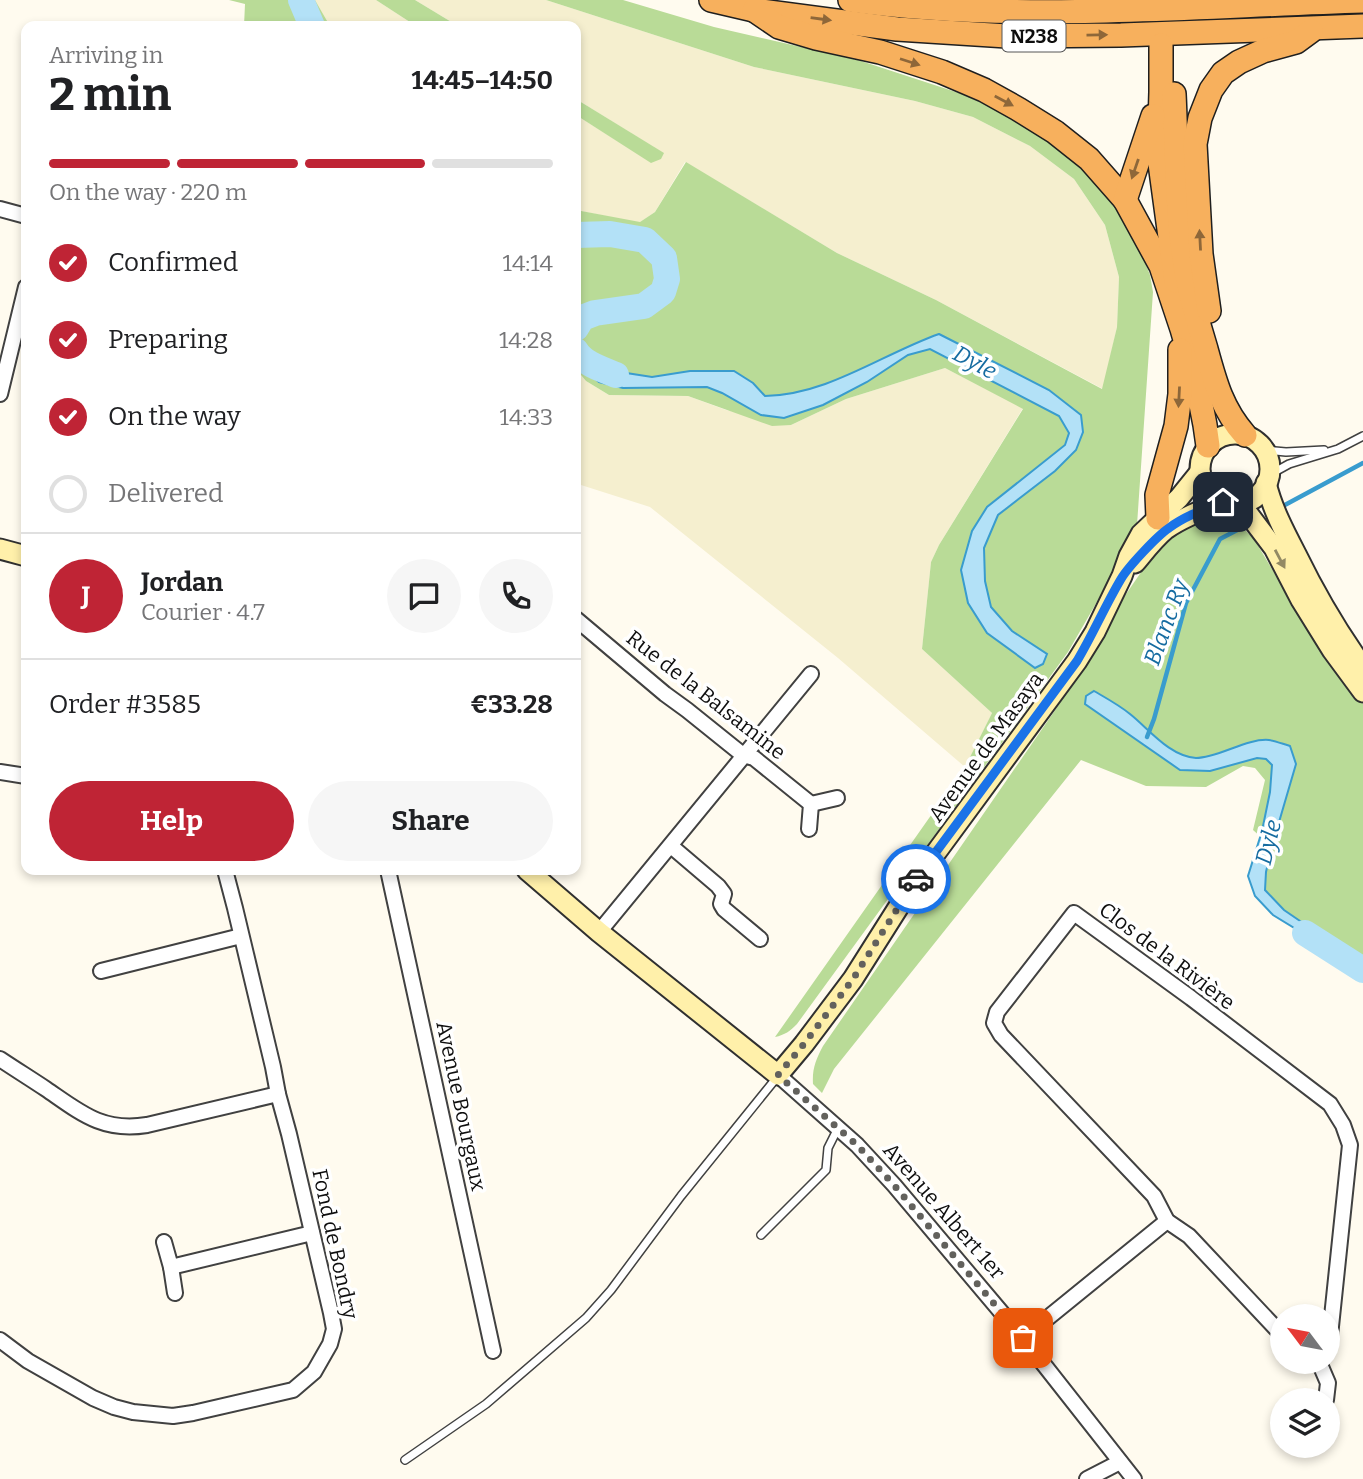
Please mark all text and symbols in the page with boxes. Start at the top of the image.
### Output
one-way arrow [811,14,833,25]
road number: N238 [1002,20,1066,52]
one-way arrow [1086,29,1108,41]
text: Arriving in [49,41,163,69]
one-way arrow [900,57,921,68]
text: 14:45–14:50 [411,65,553,96]
text: 2 min [49,67,171,122]
one-way arrow [994,95,1014,107]
one-way arrow [1129,158,1140,179]
text: On the way · 220 m [49,178,247,206]
one-way arrow [1194,228,1205,250]
icon: check [49,244,87,282]
text: Confirmed [108,247,238,278]
text: 14:14 [503,249,553,277]
icon: check [49,321,87,359]
text: Preparing [108,324,228,355]
text: 14:28 [499,326,553,354]
water label: Dyle [948,339,1002,385]
one-way arrow [1173,386,1184,408]
icon: check [49,398,87,436]
text: On the way [108,401,241,432]
text: 14:33 [500,403,553,431]
pin [1193,472,1253,532]
text: Delivered [108,478,223,509]
icon: home [1204,483,1242,521]
one-way arrow [1274,549,1285,569]
button: chat [387,559,461,633]
button: phone [479,559,553,633]
text: Jordan [141,567,223,598]
water label: Blanc Ry [1138,574,1195,669]
text: J [82,581,90,612]
text: Courier · 4.7 [141,598,265,626]
street label: Rue de la Balsamine [621,625,791,765]
street label: Avenue de Masaya [923,667,1049,827]
text: Order #3585 [49,689,201,720]
text: €33.28 [470,689,553,720]
button: Help [49,781,294,861]
button: Share [308,781,553,861]
water label: Dyle [1249,816,1287,867]
courier [881,844,951,914]
icon: car [897,860,935,898]
street label: Clos de la Rivière [1094,896,1240,1016]
street label: Avenue Bourgaux [430,1019,492,1194]
street label: Avenue Albert 1er [878,1137,1010,1285]
street label: Fond de Bondry [306,1167,364,1322]
north arrow [1270,1304,1340,1374]
map controls [1270,1304,1340,1458]
pin [993,1308,1053,1368]
icon: bag [1004,1319,1042,1357]
button: layers [1270,1388,1340,1458]

